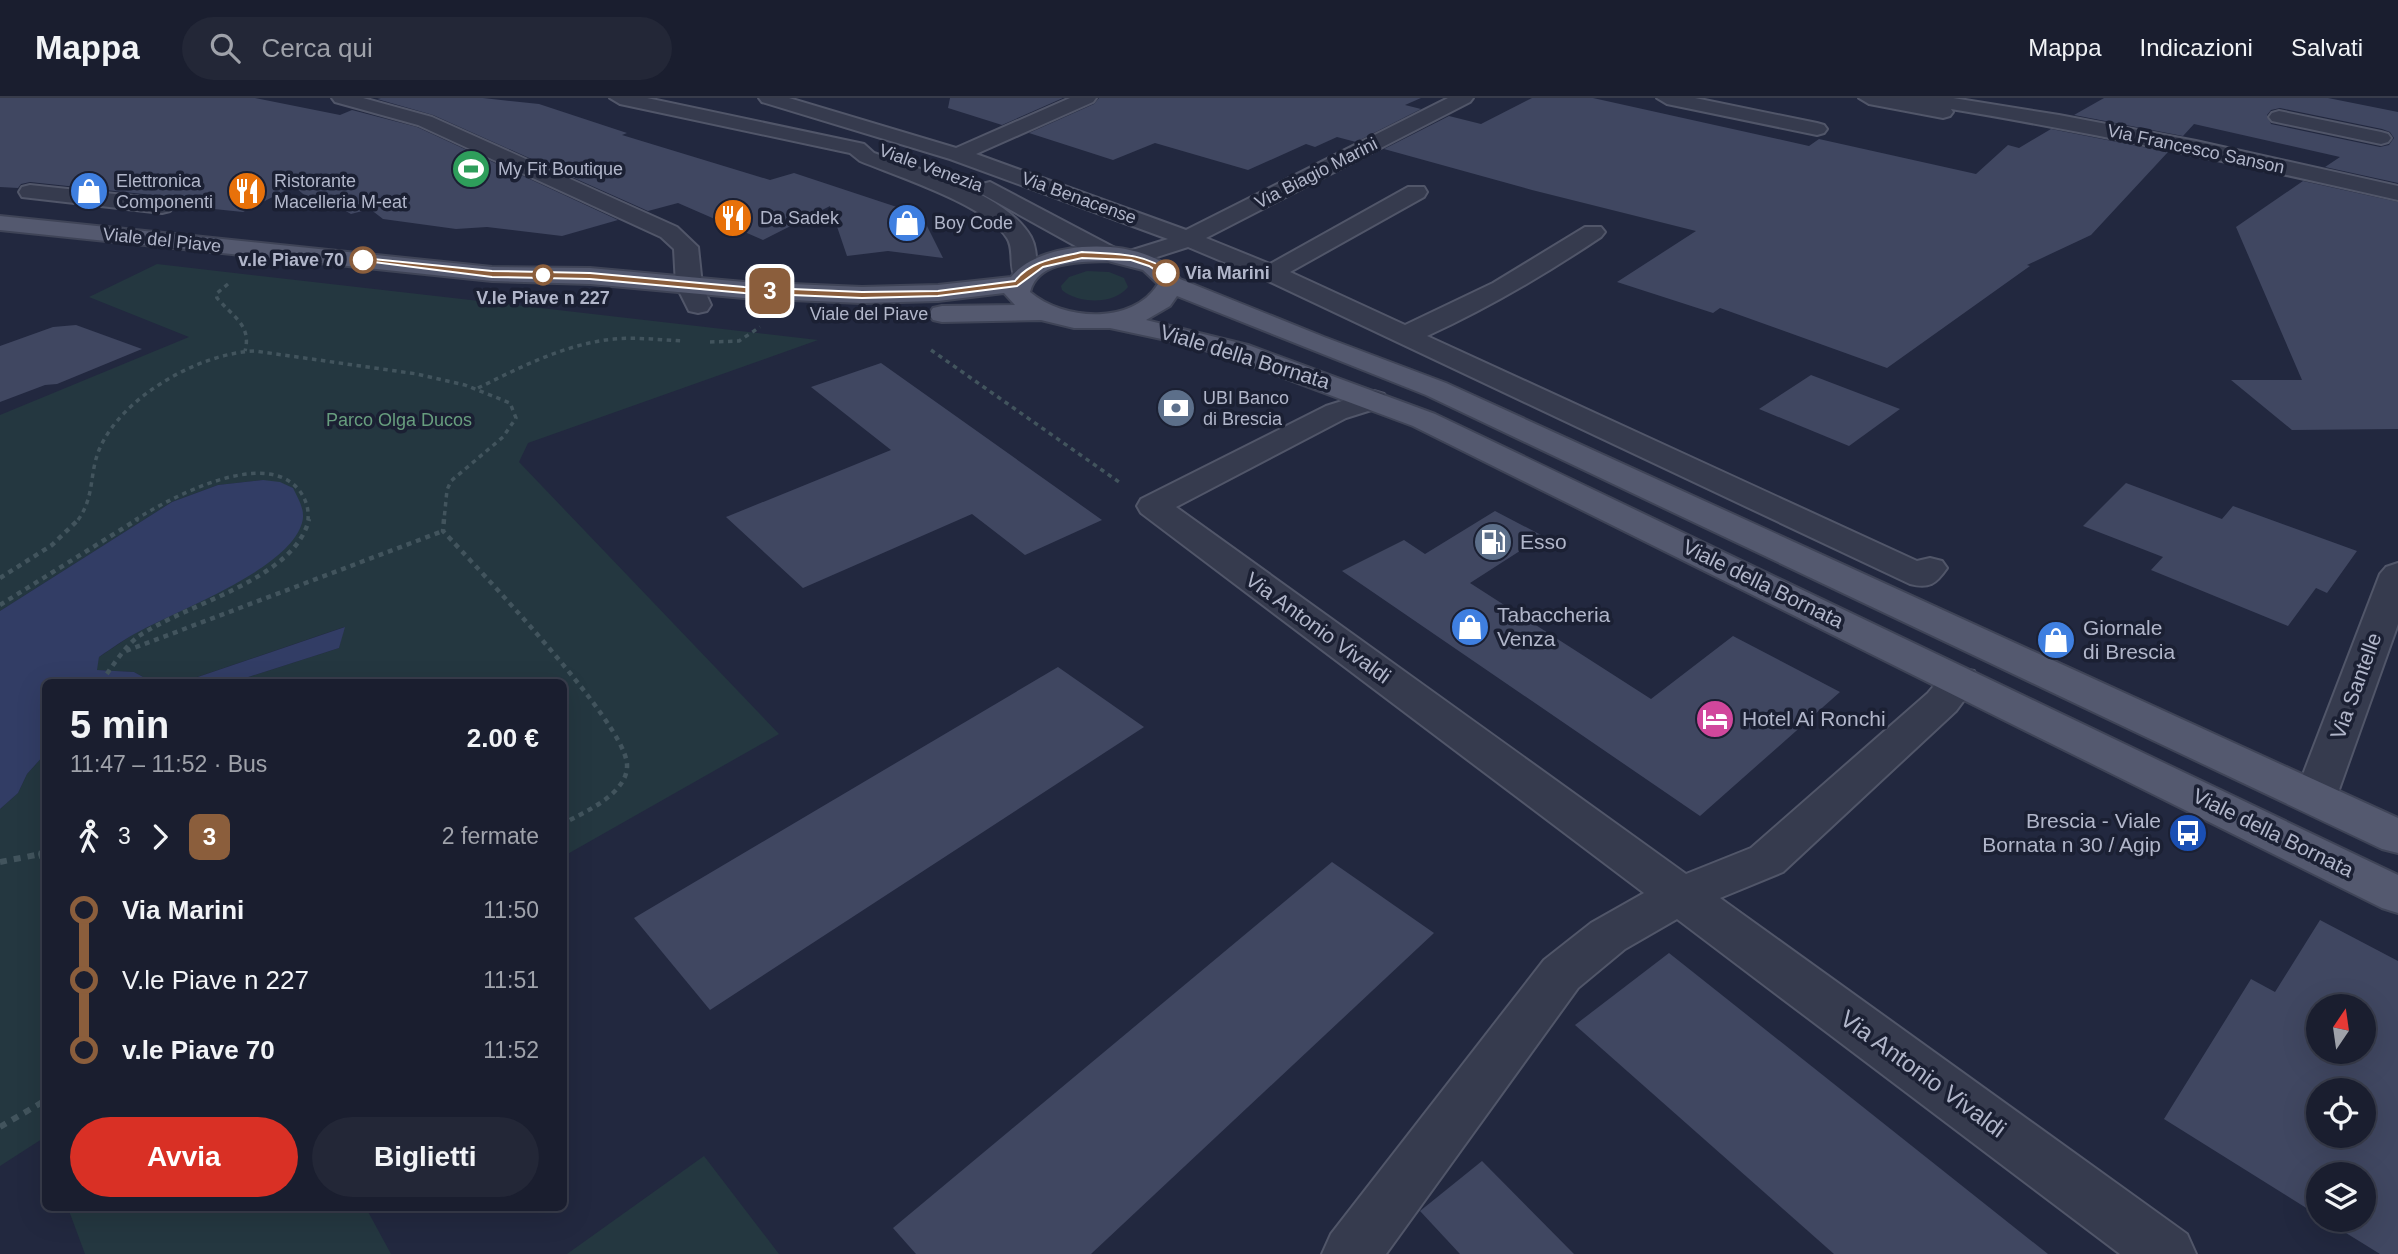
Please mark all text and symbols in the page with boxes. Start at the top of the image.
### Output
search box [182,17,672,80]
text: Mappa [35,29,140,66]
icon: search [206,29,244,67]
text: Cerca qui [262,33,373,63]
text: Mappa [2028,34,2102,61]
text: Indicazioni [2140,34,2253,61]
text: Salvati [2291,34,2363,61]
street label: Via Francesco Sanson [2106,120,2286,178]
street label: Via Biagio Marini [1251,134,1381,212]
street label: Viale Venezia [876,140,986,196]
sports icon: My Fit Boutique [450,148,492,190]
place label: My Fit Boutique [498,159,623,179]
street label: Via Benacense [1019,168,1139,228]
shop icon: Elettronica Componenti [68,170,110,212]
restaurant icon: Ristorante Macelleria M-eat [226,170,268,212]
place label: Elettronica Componenti [116,171,213,212]
place label: Ristorante Macelleria M-eat [274,171,407,212]
restaurant icon: Da Sadek [712,197,754,239]
shop icon: Boy Code [886,202,928,244]
place label: Da Sadek [760,208,840,228]
place label: Boy Code [934,213,1013,233]
street label: Viale del Piave [102,224,222,256]
marker: v.le Piave 70 [350,247,376,273]
place label: v.le Piave 70 [238,250,344,270]
marker: Via Marini [1153,260,1179,286]
place label: Via Marini [1185,263,1270,283]
marker: V.le Piave n 227 [533,265,553,285]
line badge: 3 [747,268,793,314]
text: 3 [763,277,777,304]
place label: V.le Piave n 227 [476,288,610,308]
street label: Viale del Piave [810,304,928,324]
street label: Viale della Bornata [1158,320,1333,393]
bank icon: UBI Banco di Brescia [1155,387,1197,429]
place label: UBI Banco di Brescia [1203,388,1289,429]
park label: Parco Olga Ducos [326,410,472,430]
fuel station icon: Esso [1472,521,1514,563]
place label: Esso [1520,530,1567,553]
street label: Viale della Bornata [1679,535,1848,633]
street label: Via Antonio Vivaldi [1241,567,1395,688]
place label: Tabaccheria Venza [1497,603,1611,650]
shop icon: Tabaccheria Venza [1449,606,1491,648]
place label: Giornale di Brescia [2083,616,2176,663]
shop icon: Giornale di Brescia [2035,619,2077,661]
street label: Via Santelle [2326,629,2385,742]
hotel icon: Hotel Ai Ronchi [1694,698,1736,740]
text: 5 min [70,704,169,746]
place label: Hotel Ai Ronchi [1742,707,1886,730]
text: 2.00 € [467,723,539,753]
text: 11:47 – 11:52 · Bus [70,751,267,777]
street label: Viale della Bornata [2189,784,2358,882]
place label: Brescia - Viale Bornata n 30 / Agip [1982,809,2161,856]
bus stop icon: Brescia - Viale Bornata n 30 / Agip [2167,812,2209,854]
icon: walk [70,818,108,856]
icon: forward [141,818,179,856]
text: 3 [118,823,131,849]
text: 3 [203,823,216,850]
text: 2 fermate [442,823,539,849]
text: Via Marini [122,895,244,925]
text: 11:50 [483,897,539,923]
text: V.le Piave n 227 [122,965,309,995]
text: 11:51 [483,967,539,993]
north arrow [2306,994,2376,1064]
map controls [2306,994,2376,1232]
street label: Via Antonio Vivaldi [1835,1005,2011,1143]
text: v.le Piave 70 [122,1035,275,1065]
text: 11:52 [483,1037,539,1063]
button: locate [2306,1078,2376,1148]
button: Avvia [70,1117,298,1197]
button: Biglietti [312,1117,539,1197]
button: layers [2306,1162,2376,1232]

